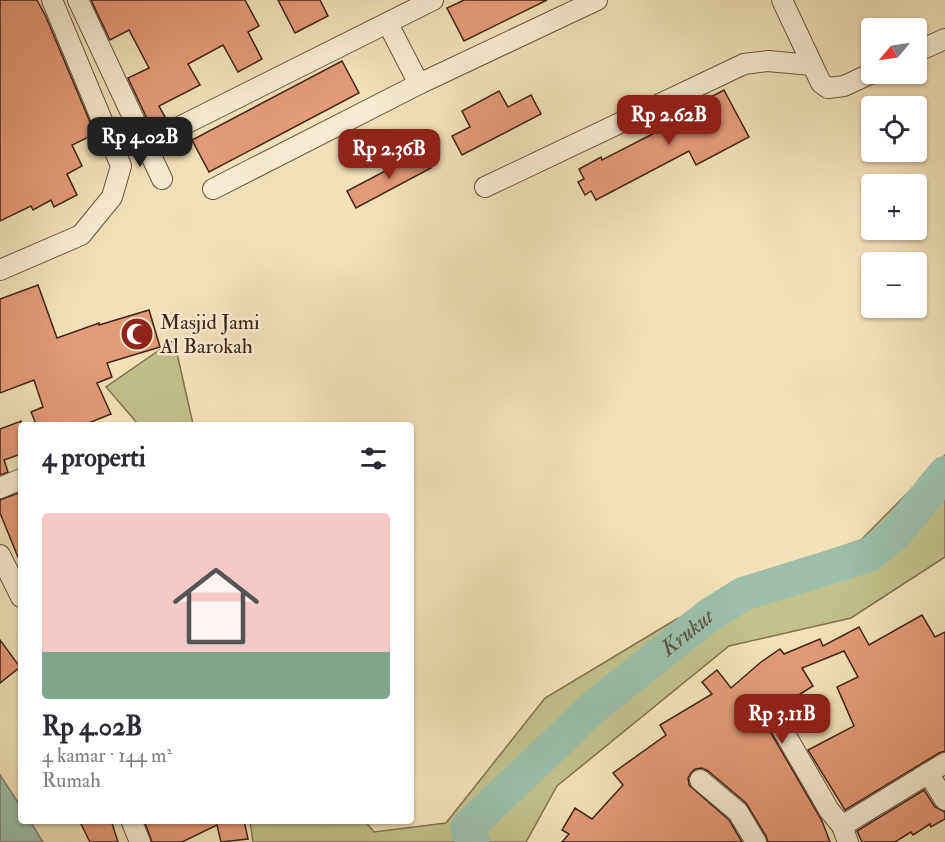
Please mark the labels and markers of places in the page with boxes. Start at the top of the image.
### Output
pin: Rp 2.62B [607,95,731,146]
pin: Rp 4.02B [78,117,202,168]
pin: Rp 2.36B [327,129,451,180]
place label: Masjid Jami Al Barokah [159,309,260,360]
mosque icon: Masjid Jami Al Barokah [119,316,155,352]
pin: Rp 3.11B [720,694,844,745]

